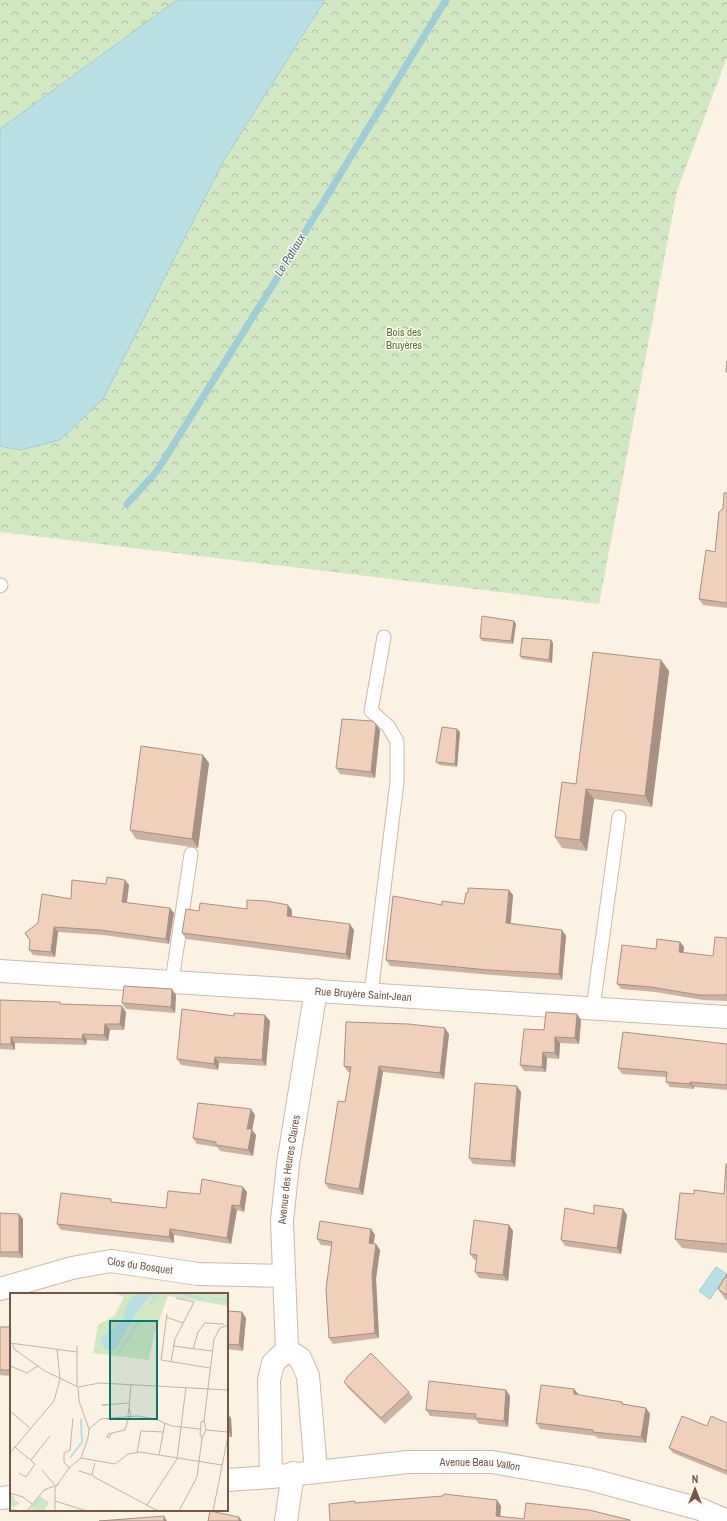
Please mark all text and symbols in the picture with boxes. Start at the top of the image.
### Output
water label: Le Patiaux [271,230,310,279]
park label: Bois des Bruyères [386,325,423,352]
street label: Rue Bruyère Saint-Jean [314,984,412,1004]
street label: Avenue des Heures Claires [275,1113,303,1226]
street label: Clos du Bosquet [106,1254,174,1277]
inset map [10,1293,228,1511]
street label: Avenue Beau Vallon [439,1455,521,1474]
north arrow [675,1469,715,1509]
text: N [692,1472,698,1486]

